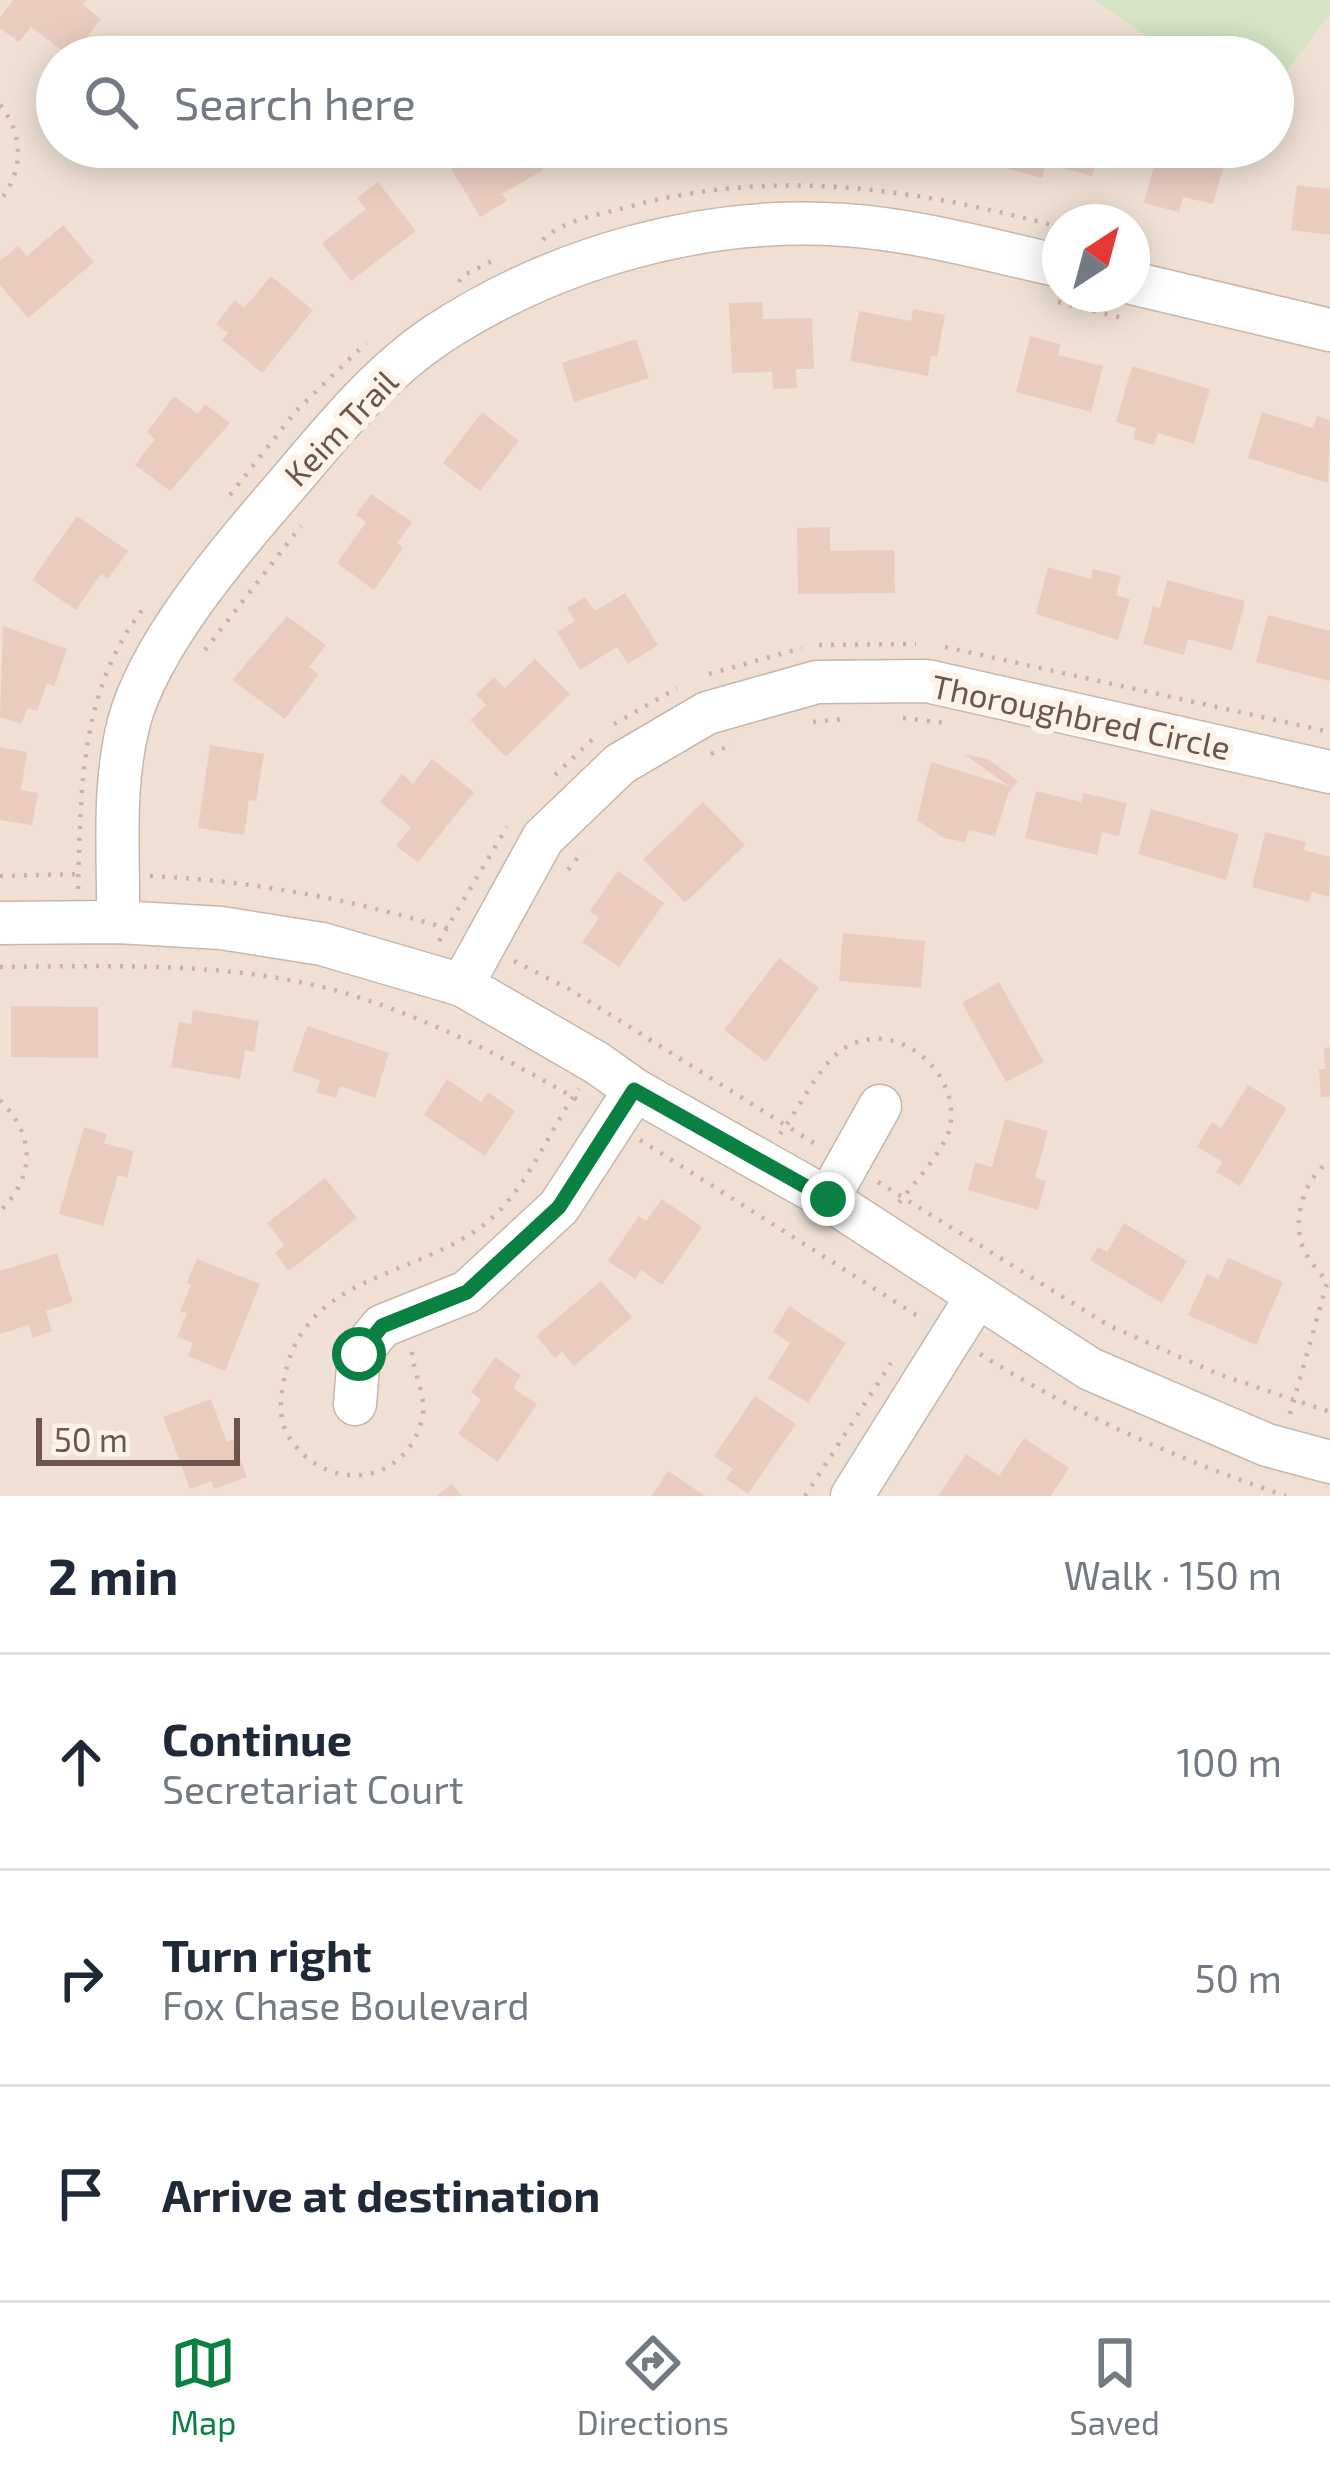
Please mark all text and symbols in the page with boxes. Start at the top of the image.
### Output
search box [36,36,1294,168]
icon: search [78,69,144,135]
text: Search here [174,75,416,129]
north arrow [1042,204,1150,312]
street label: Keim Trail [275,361,405,494]
street label: Thoroughbred Circle [928,665,1234,767]
route end [801,1172,855,1226]
route start [332,1327,386,1381]
scale bar [36,1412,240,1465]
text: 50 m [54,1419,128,1459]
text: 2 min [48,1544,178,1605]
text: Walk · 150 m [1064,1551,1282,1598]
text: Continue [162,1711,352,1765]
icon: ahead [48,1729,114,1795]
text: 100 m [1177,1738,1282,1785]
text: Secretariat Court [162,1765,464,1812]
text: Turn right [162,1927,371,1981]
icon: right [48,1945,114,2011]
text: 50 m [1195,1954,1282,2001]
text: Fox Chase Boulevard [162,1981,530,2028]
icon: arrive [48,2161,114,2227]
text: Arrive at destination [162,2167,600,2221]
tab: Map [170,2330,236,2442]
tab: Directions [577,2330,729,2442]
tab: Saved [1069,2330,1160,2442]

